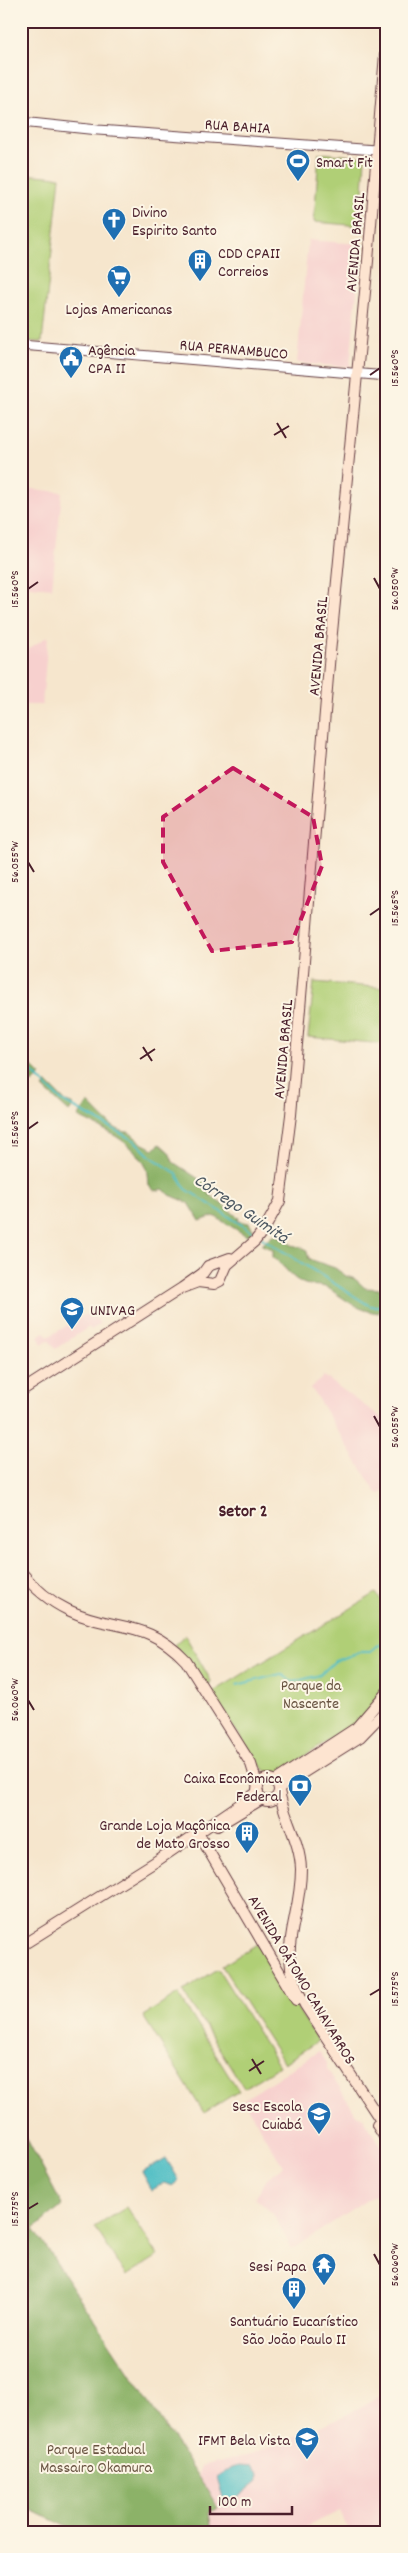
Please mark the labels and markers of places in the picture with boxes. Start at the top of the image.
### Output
sports icon: Smart Fit [285,148,311,182]
place label: Smart Fit [316,152,373,175]
place label: Divino Espirito Santo [132,202,217,243]
church icon: Divino Espirito Santo [101,207,127,241]
place label: CDD CPAII Correios [218,243,280,284]
building icon: CDD CPAII Correios [187,248,213,282]
supermarket icon: Lojas Americanas [106,264,132,298]
place label: Lojas Americanas [66,299,173,322]
place label: Agência CPA II [88,340,135,381]
public building icon: Agência CPA II [58,345,84,379]
school or university icon: UNIVAG [59,1296,85,1330]
place label: UNIVAG [90,1300,135,1323]
place label: Caixa Econômica Federal [183,1768,282,1809]
bank icon: Caixa Econômica Federal [287,1773,313,1807]
place label: Grande Loja Maçônica de Mato Grosso [99,1815,230,1856]
building icon: Grande Loja Maçônica de Mato Grosso [234,1820,260,1854]
place label: Sesc Escola Cuiabá [232,2096,302,2137]
school or university icon: Sesc Escola Cuiabá [306,2101,332,2135]
temple icon: Sesi Papa [311,2252,337,2286]
place label: Sesi Papa [249,2256,306,2279]
building icon: Santuário Eucarístico São João Paulo II [281,2276,307,2310]
place label: Santuário Eucarístico São João Paulo II [230,2311,358,2352]
school or university icon: IFMT Bela Vista [294,2426,320,2460]
place label: IFMT Bela Vista [198,2430,290,2453]

